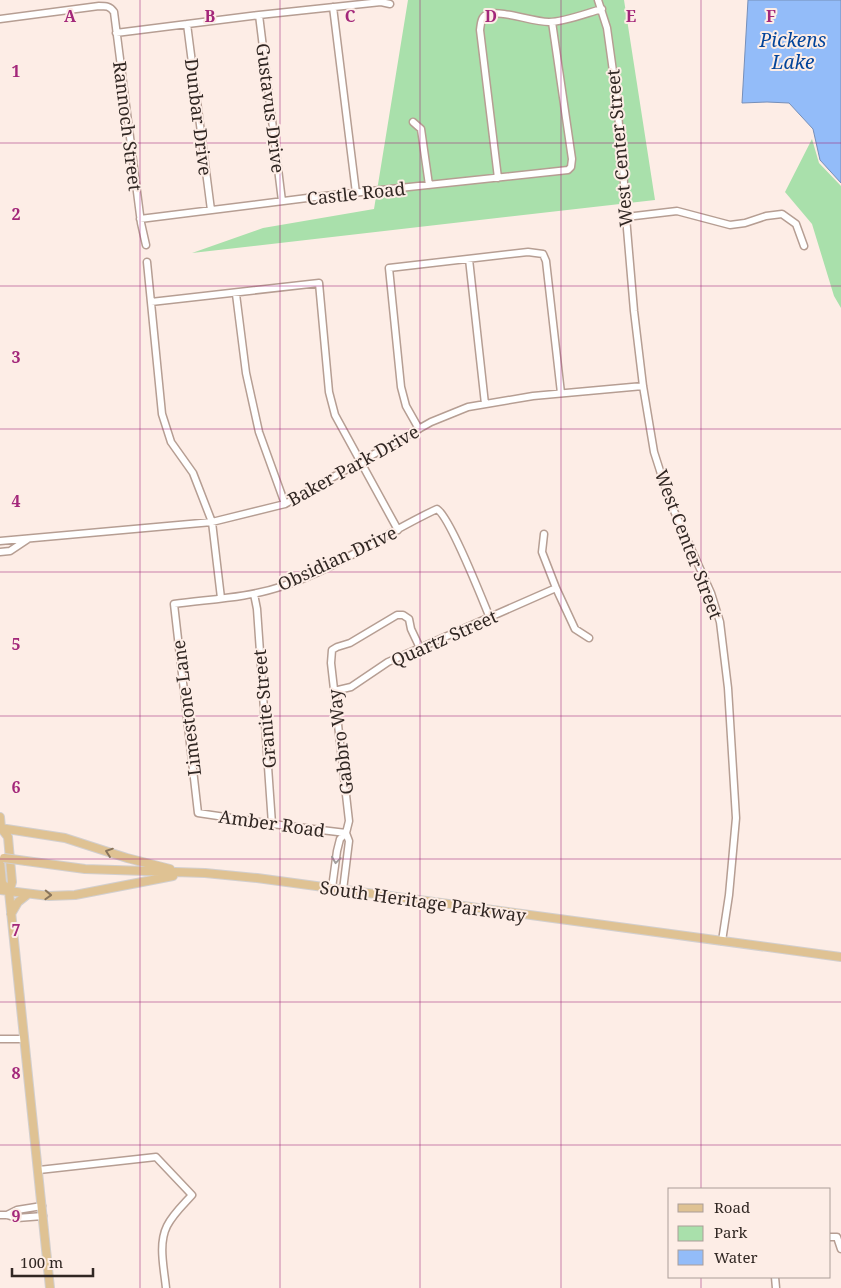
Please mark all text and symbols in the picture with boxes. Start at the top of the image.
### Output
text: A [64,5,77,27]
text: B [205,5,216,27]
text: C [345,5,356,27]
text: D [485,5,497,27]
text: E [626,5,636,27]
text: F [766,5,776,27]
water label: Pickens Lake [759,27,827,75]
street label: Gustavus Drive [251,42,291,174]
street label: Dunbar Drive [180,57,218,177]
text: 1 [11,60,21,82]
street label: Rannoch Street [108,60,148,192]
street label: West Center Street [600,68,638,228]
street label: Castle Road [306,176,406,210]
text: 2 [11,203,21,225]
text: 3 [11,346,21,368]
street label: Baker Park Drive [283,419,423,511]
street label: West Center Street [649,466,729,622]
text: 4 [11,490,21,512]
street label: Obsidian Drive [274,520,400,596]
street label: Quartz Street [387,604,501,672]
text: 5 [11,633,21,655]
street label: Limestone Lane [166,639,206,777]
street label: Granite Street [247,649,281,769]
street label: Gabbro Way [322,687,358,796]
text: 6 [11,776,21,798]
street label: Amber Road [217,804,327,842]
one-way arrow [106,848,114,858]
one-way arrow [331,855,341,864]
street label: South Heritage Parkway [318,875,529,927]
one-way arrow [45,890,53,901]
text: 7 [11,919,21,941]
text: 8 [11,1062,21,1084]
legend [668,1188,831,1278]
text: Road [714,1197,750,1217]
text: 9 [11,1205,21,1227]
text: Park [714,1222,748,1242]
scale bar [12,1246,94,1278]
text: Water [714,1247,757,1267]
text: 100 m [20,1252,63,1272]

